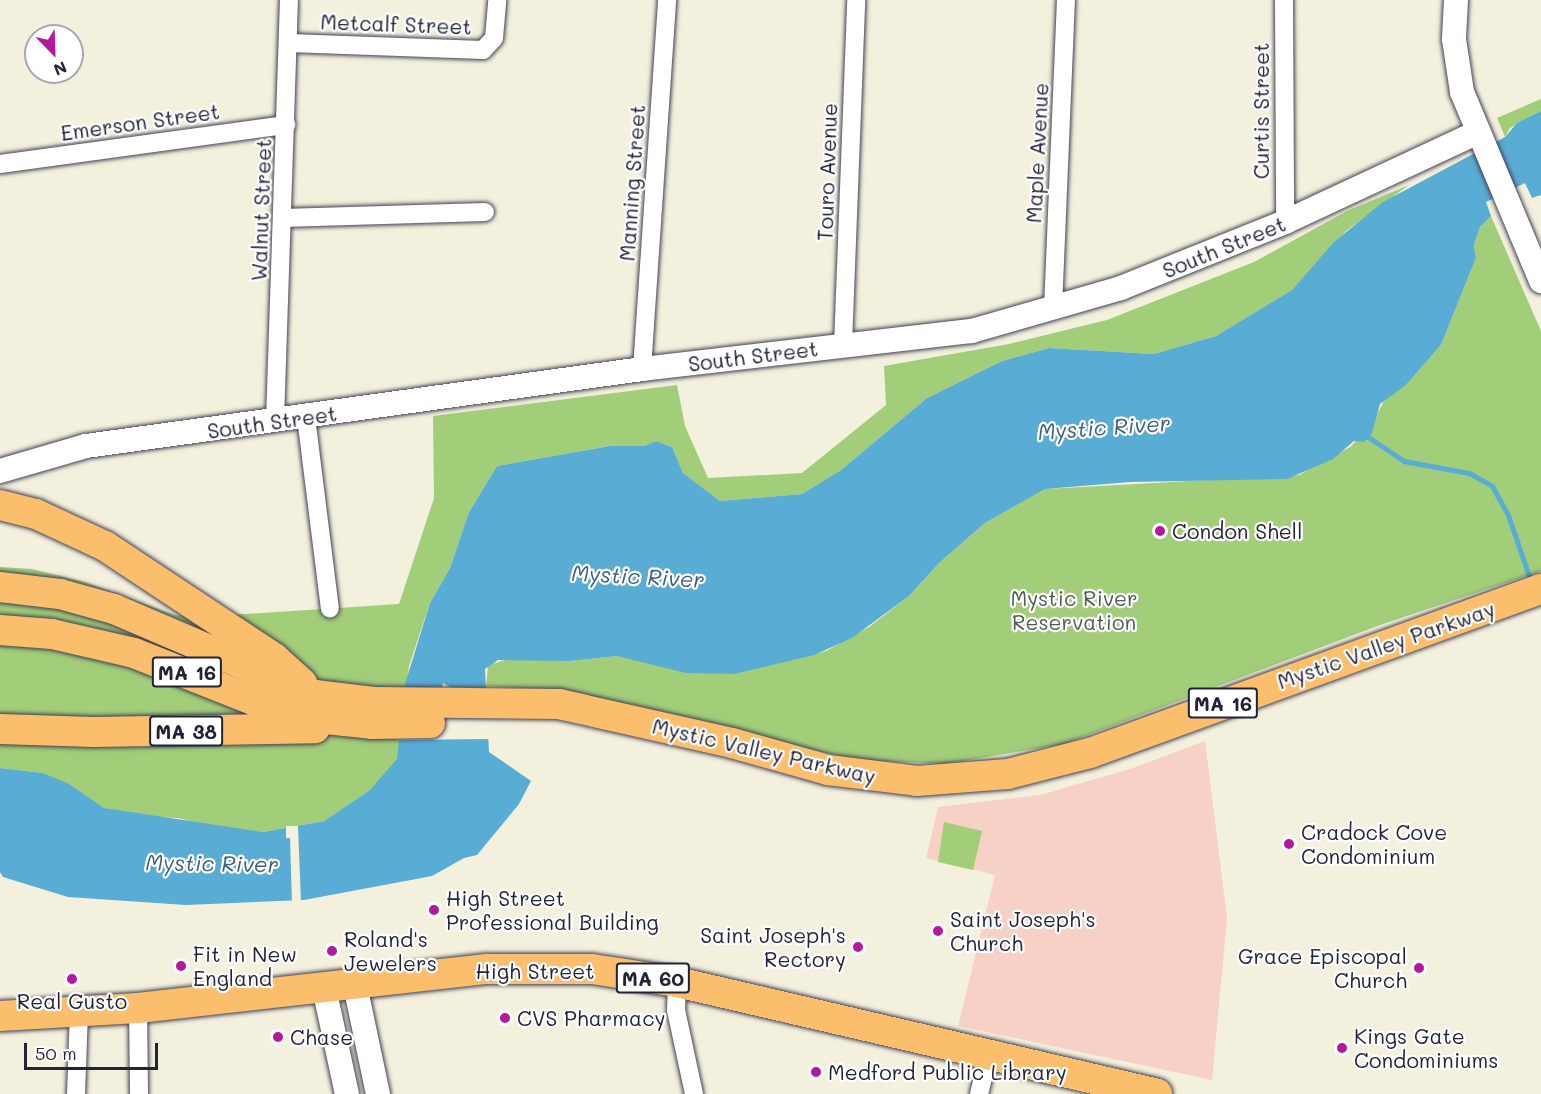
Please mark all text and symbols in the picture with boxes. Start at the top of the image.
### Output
street label: Metcalf Street [320,9,472,39]
north arrow [24,24,84,84]
street label: Curtis Street [1248,43,1274,179]
text: N [51,57,70,81]
street label: Maple Avenue [1021,82,1053,224]
street label: Emerson Street [59,98,221,146]
street label: Touro Avenue [812,103,842,241]
street label: Manning Street [614,104,650,262]
street label: Walnut Street [246,138,276,282]
street label: South Street [1159,211,1289,283]
street label: South Street [687,336,819,376]
street label: South Street [206,400,338,444]
water label: Mystic River [1037,409,1171,445]
place label: Condon Shell [1172,518,1302,544]
marker: Condon Shell [1153,524,1167,538]
water label: Mystic River [571,559,705,593]
park label: Mystic River Reservation [1010,585,1138,635]
street label: Mystic Valley Parkway [1274,596,1498,694]
road number: MA 16 [151,655,223,689]
road number: MA 16 [1187,686,1259,720]
street label: Mystic Valley Parkway [650,713,878,789]
road number: MA 38 [148,714,224,748]
place label: Cradock Cove Condominium [1301,819,1447,869]
marker: Cradock Cove Condominium [1282,837,1296,851]
water label: Mystic River [145,849,279,877]
place label: High Street Professional Building [446,885,659,935]
marker: High Street Professional Building [427,903,441,917]
place label: Saint Joseph's Church [950,906,1096,956]
place label: Saint Joseph's Rectory [700,922,846,972]
marker: Saint Joseph's Church [931,924,945,938]
place label: Roland's Jewelers [344,926,437,976]
marker: Saint Joseph's Rectory [851,940,865,954]
place label: Fit in New England [193,941,297,991]
place label: Grace Episcopal Church [1238,943,1407,993]
marker: Roland's Jewelers [325,944,339,958]
street label: High Street [476,958,594,984]
marker: Fit in New England [174,959,188,973]
road number: MA 60 [616,961,690,995]
marker: Grace Episcopal Church [1412,961,1426,975]
marker: Real Gusto [65,972,79,986]
place label: Real Gusto [17,988,127,1014]
place label: CVS Pharmacy [517,1005,665,1031]
marker: CVS Pharmacy [498,1011,512,1025]
place label: Kings Gate Condominiums [1354,1023,1499,1073]
place label: Chase [290,1024,353,1050]
marker: Chase [271,1030,285,1044]
scale bar [27,1031,160,1069]
text: 50 m [35,1041,77,1065]
marker: Kings Gate Condominiums [1335,1041,1349,1055]
place label: Medford Public Library [828,1059,1067,1085]
marker: Medford Public Library [809,1065,823,1079]

